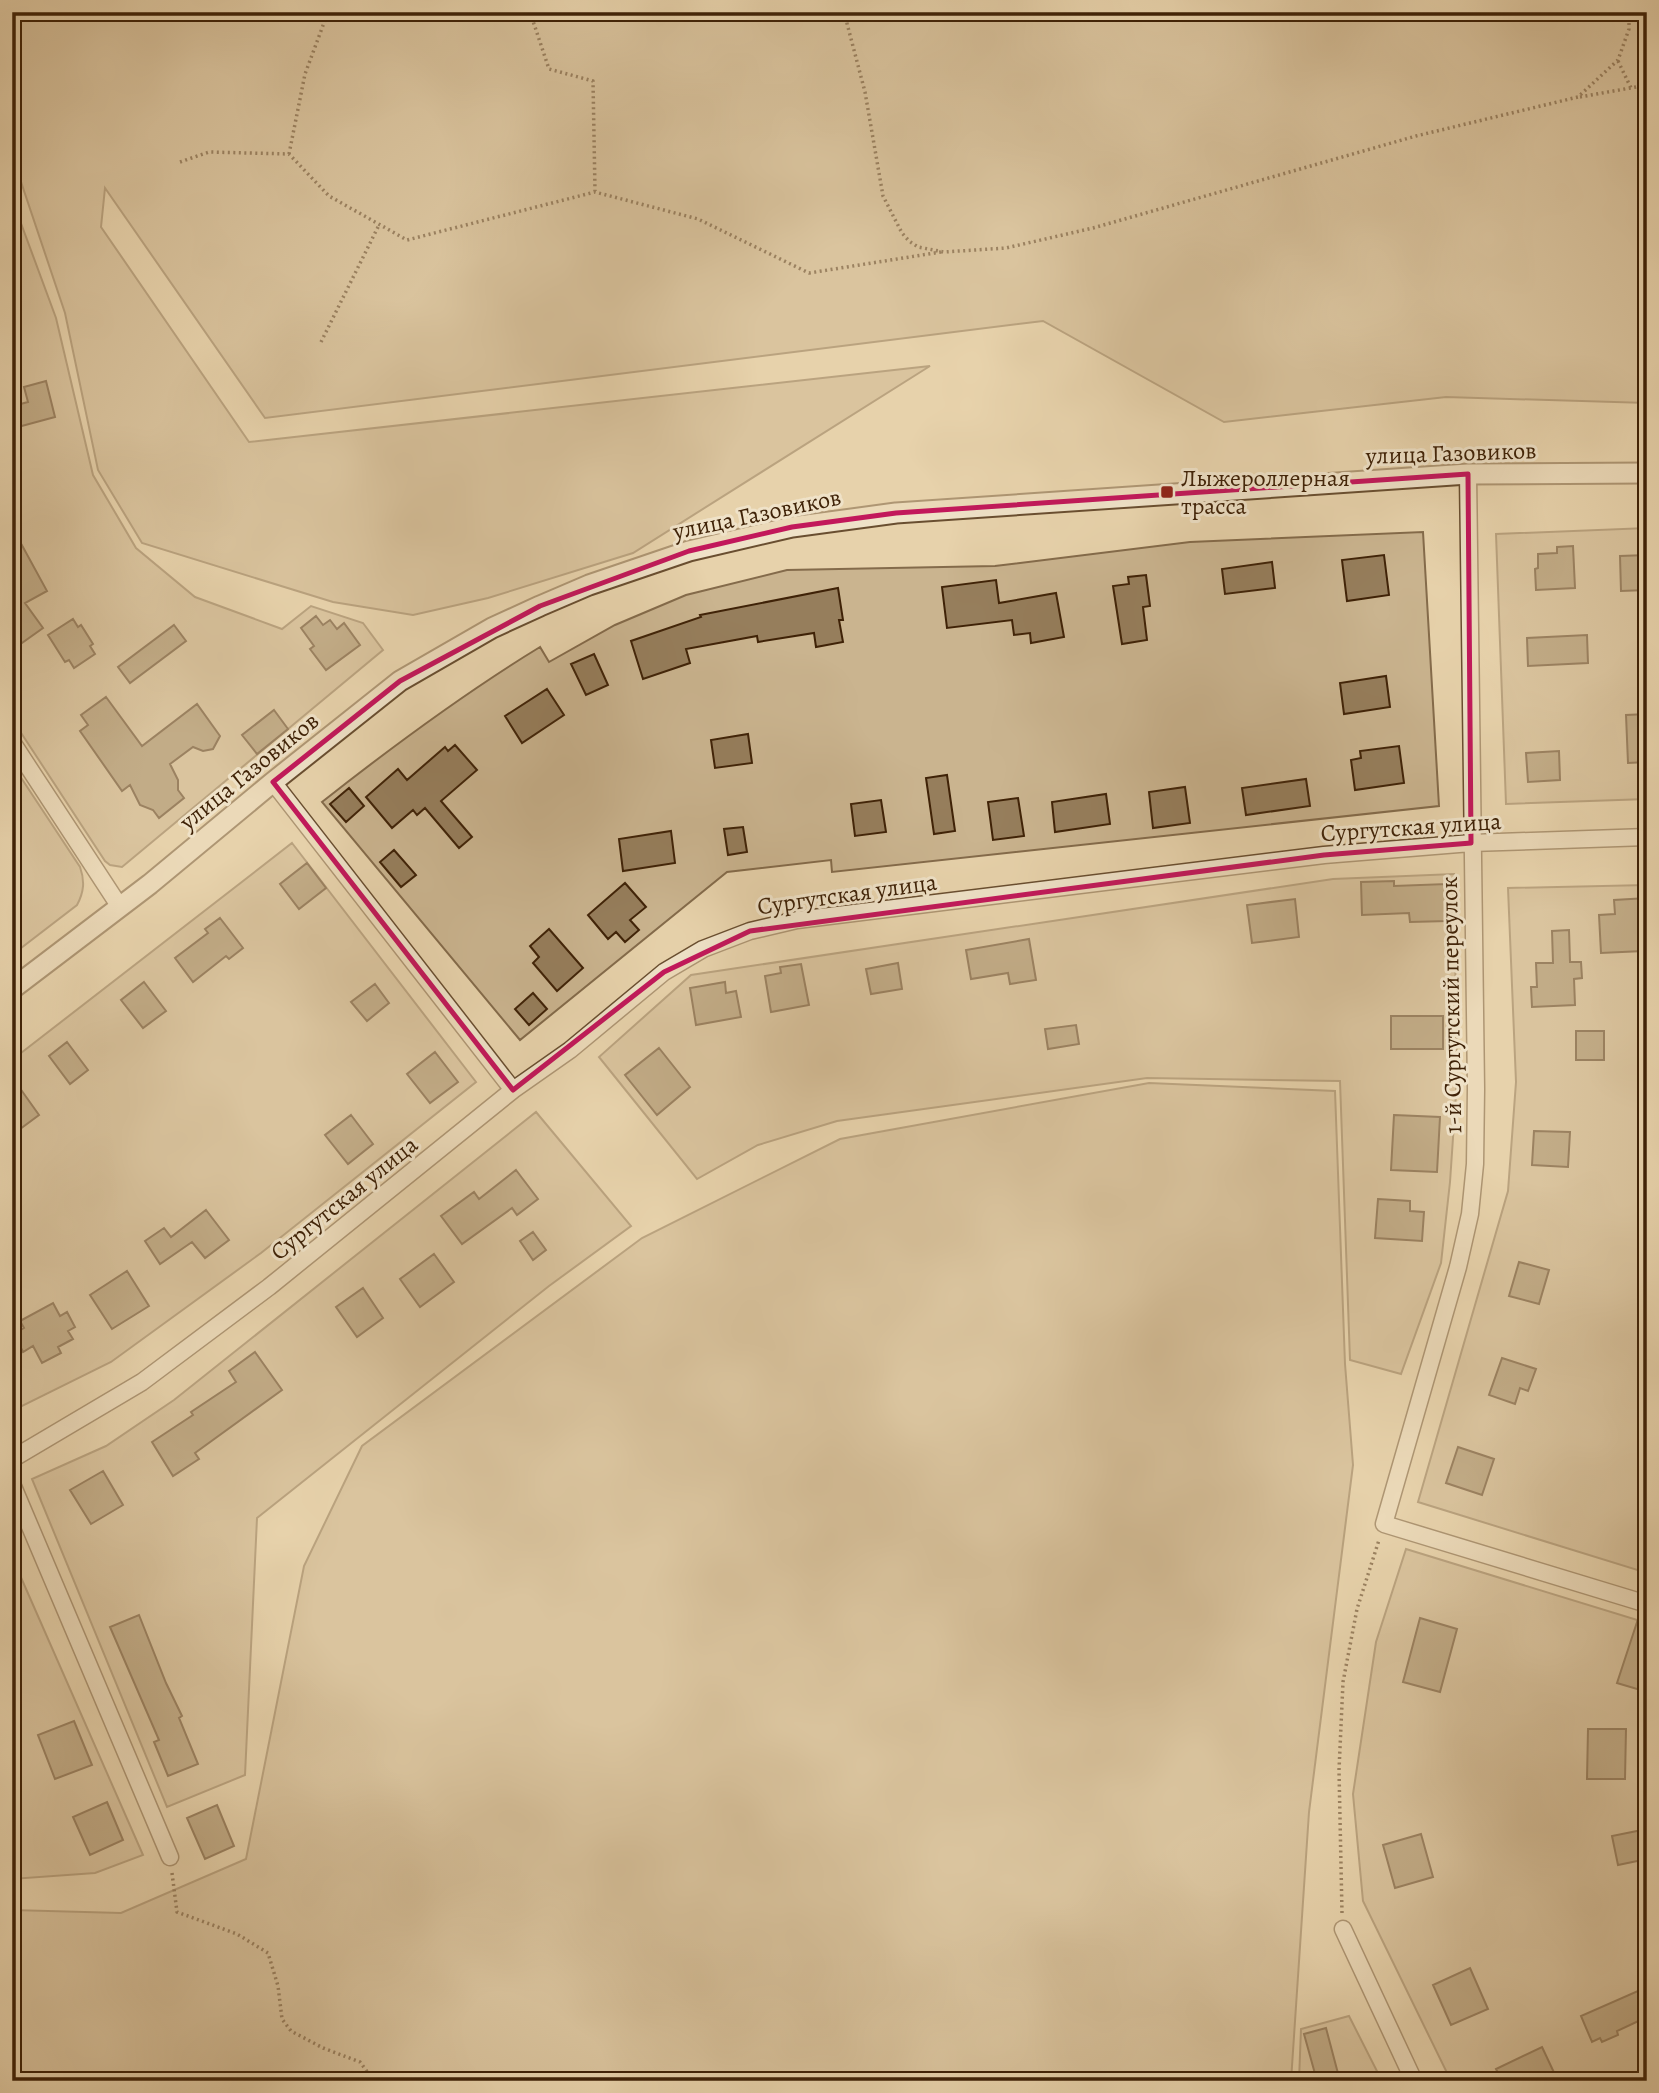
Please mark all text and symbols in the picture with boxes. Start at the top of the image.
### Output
street label: улица Газовиков [1364,434,1537,472]
place label: Лыжероллерная трасса [1181,462,1350,522]
street label: улица Газовиков [669,481,844,548]
marker: Лыжероллерная трасса [1159,484,1175,500]
street label: улица Газовиков [172,705,325,838]
street label: Сургутская улица [1320,805,1502,849]
street label: Сургутская улица [755,866,939,922]
street label: 1-й Сургутский переулок [1433,876,1469,1134]
street label: Сургутская улица [264,1129,424,1267]

